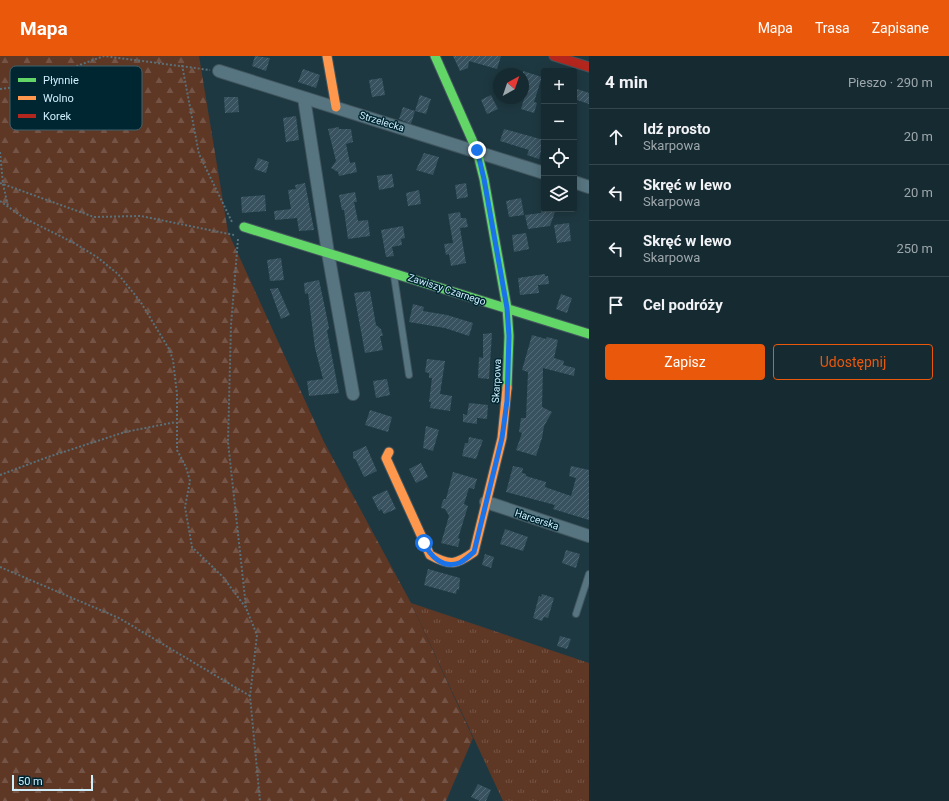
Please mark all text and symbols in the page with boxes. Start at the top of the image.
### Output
text: Mapa [20,17,68,40]
text: Mapa [758,20,793,36]
text: Trasa [815,20,850,36]
text: Zapisane [872,20,929,36]
legend [10,66,142,130]
north arrow [493,68,529,104]
map controls [541,68,577,212]
button: + [541,68,577,104]
text: 4 min [605,72,648,92]
text: Płynnie [43,74,79,87]
text: Pieszo · 290 m [848,75,933,90]
text: Wolno [43,92,74,105]
button: − [541,104,577,140]
street label: Strzelecka [358,109,406,134]
text: Korek [43,110,71,123]
text: Idź prosto [643,120,710,138]
icon: ahead [605,126,627,148]
text: 20 m [904,129,933,144]
text: Skarpowa [643,138,700,153]
button: locate [541,140,577,176]
route end [468,141,486,159]
button: layers [541,176,577,212]
text: Skręć w lewo [643,176,732,194]
icon: left [605,182,627,204]
text: 20 m [904,185,933,200]
text: Skarpowa [643,194,700,209]
text: Skręć w lewo [643,232,732,250]
icon: left [605,238,627,260]
text: 250 m [896,241,933,256]
text: Skarpowa [643,250,700,265]
street label: Zawiszy Czarnego [407,272,487,307]
icon: arrive [605,294,627,316]
text: Cel podróży [643,296,723,314]
button: Zapisz [605,344,765,380]
button: Udostępnij [773,344,933,380]
street label: Skarpowa [490,359,503,403]
street label: Harcerska [514,507,560,532]
route start [415,534,433,552]
scale bar [12,773,93,792]
text: 50 m [18,775,43,788]

